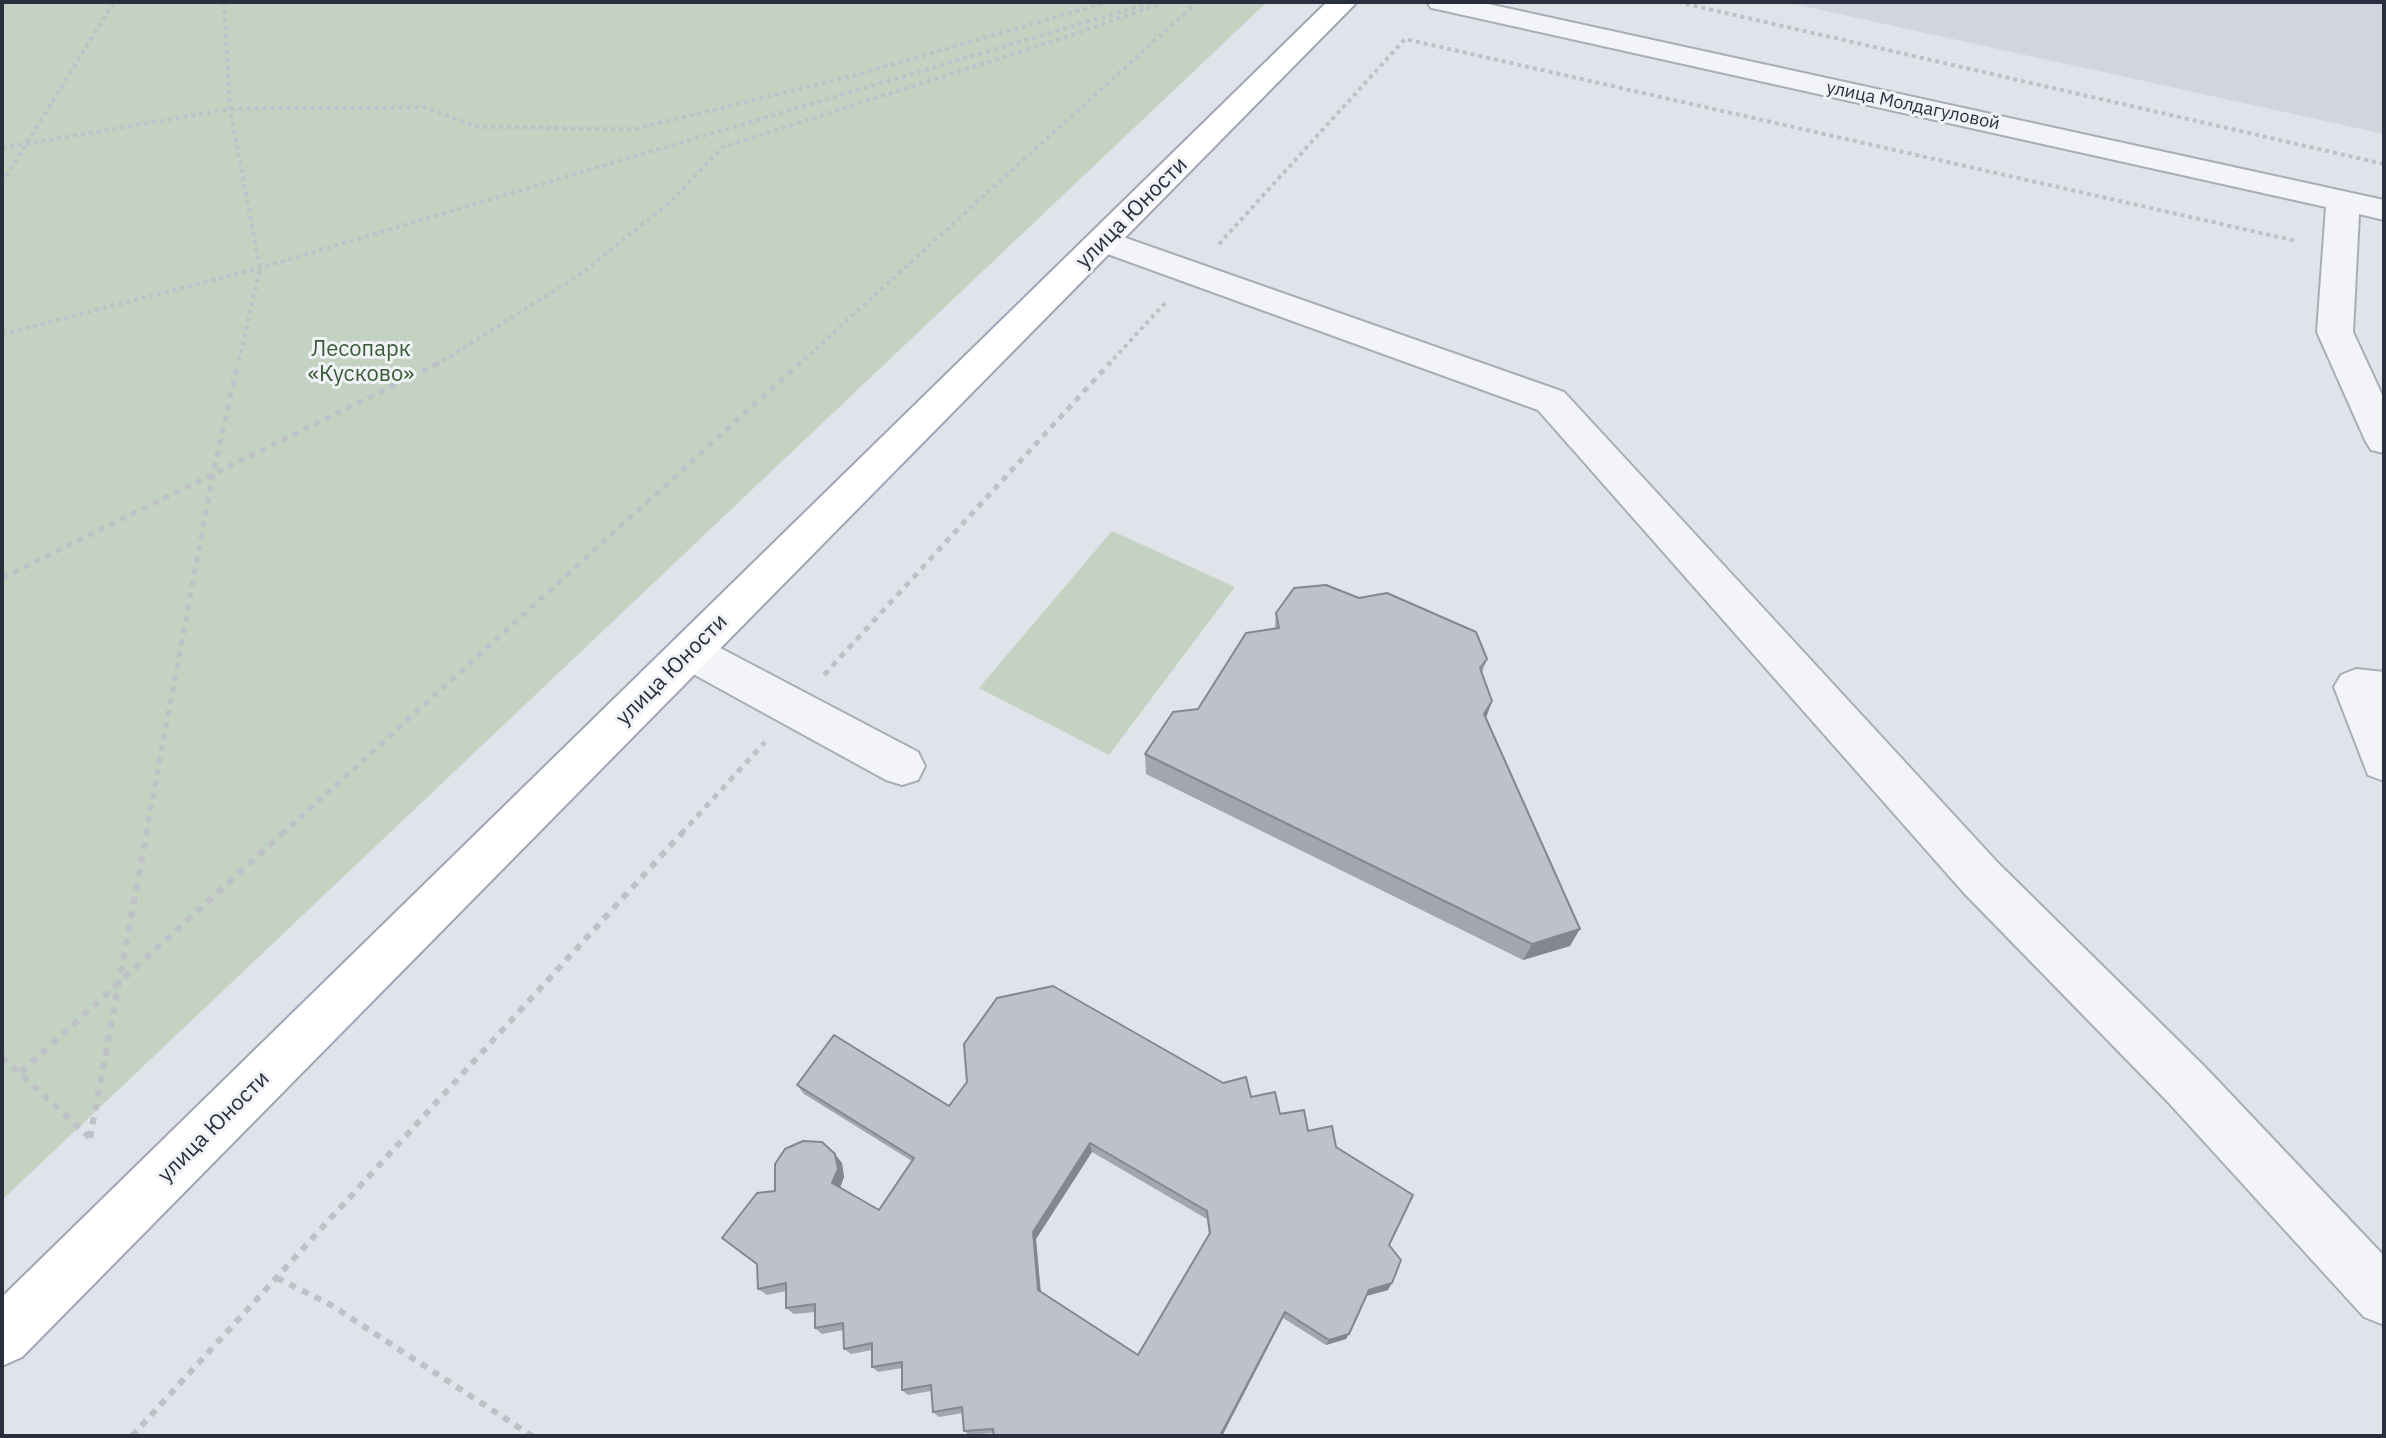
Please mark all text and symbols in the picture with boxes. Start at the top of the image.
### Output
street label: улица Молдагуловой [1824,77,2002,135]
street label: улица Юности [1071,152,1193,274]
park label: Лесопарк «Кусково» [308,337,414,388]
street label: улица Юности [611,609,733,731]
street label: улица Юности [153,1066,275,1188]

